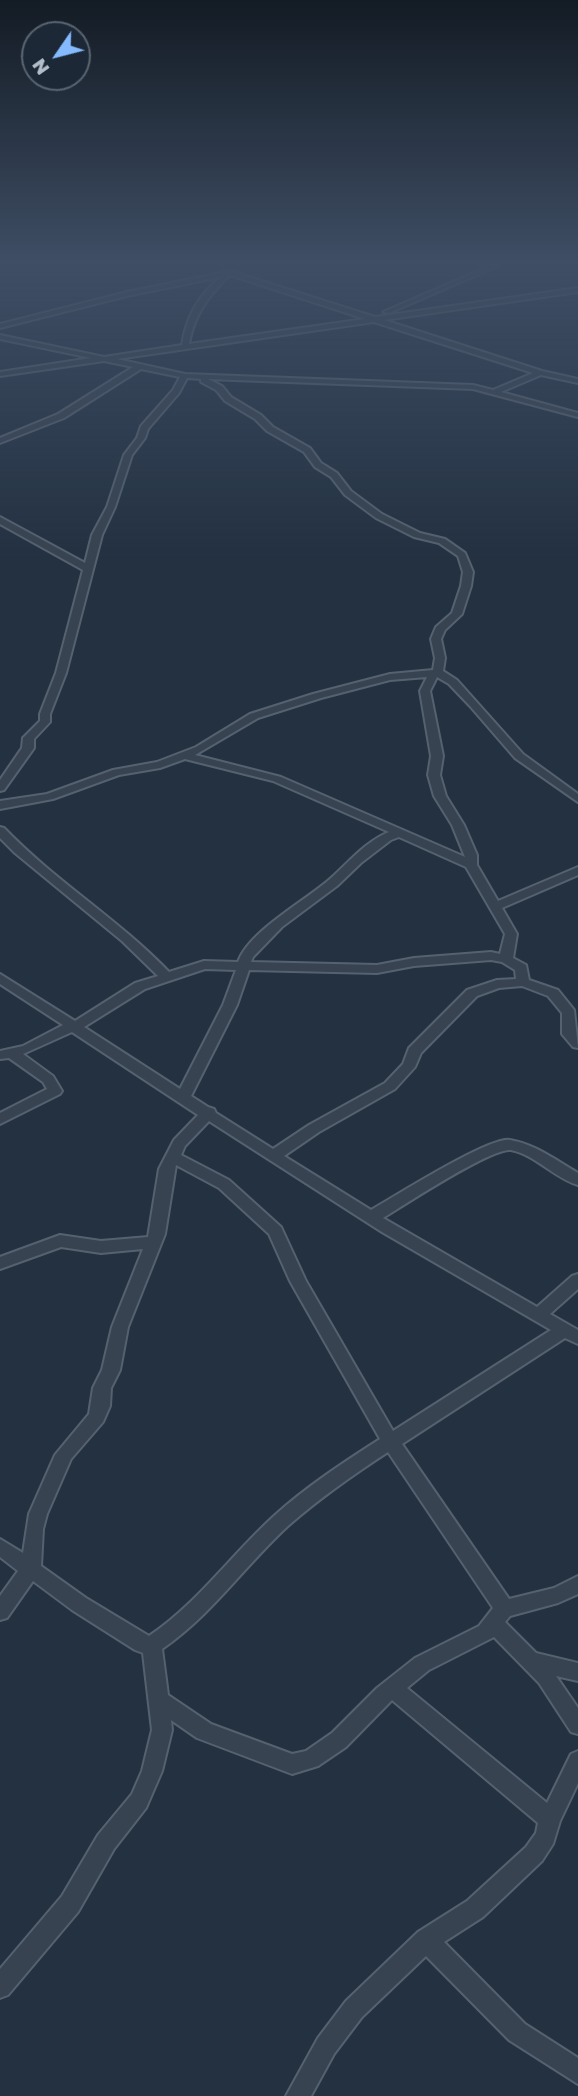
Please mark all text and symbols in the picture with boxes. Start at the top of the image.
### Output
north arrow [21,21,91,91]
text: N [26,55,54,80]

